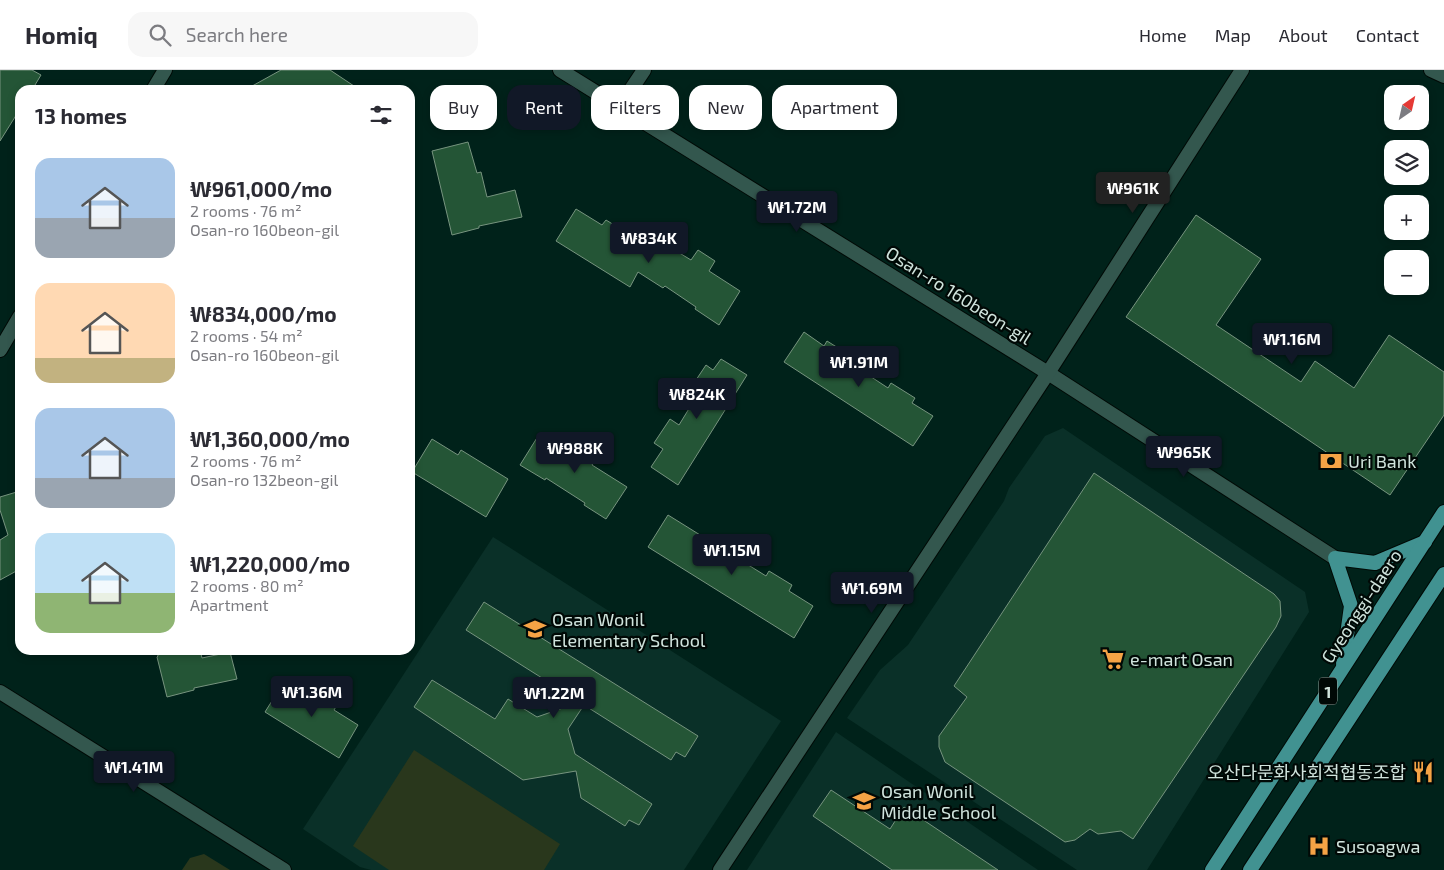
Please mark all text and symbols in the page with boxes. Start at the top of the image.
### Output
search box [128,12,478,57]
text: Homiq [25,20,98,49]
icon: search [146,21,174,49]
text: Search here [186,23,288,46]
text: Home [1139,24,1187,46]
text: Map [1215,24,1251,46]
text: About [1279,24,1328,46]
text: Contact [1356,24,1419,46]
chip: Buy [430,85,497,130]
chip: Rent [507,85,581,130]
chip: Filters [591,85,679,130]
chip: New [689,85,762,130]
chip: Apartment [772,85,897,130]
north arrow [1384,85,1429,130]
map controls [1384,85,1429,295]
icon: filters [367,101,395,129]
text: 13 homes [35,103,127,128]
button: layers [1384,140,1429,185]
pin: ₩961K [1098,172,1168,214]
text: ₩961,000/mo [190,176,332,201]
icon: home [75,178,135,238]
text: ₩961K [1107,178,1159,197]
pin: ₩1.72M [756,190,838,233]
button: + [1384,195,1429,240]
text: ₩1.72M [767,197,827,216]
text: 2 rooms · 76 m² [190,201,302,220]
text: Osan-ro 160beon-gil [190,220,339,239]
pin: ₩834K [614,222,684,264]
text: ₩834K [621,228,677,247]
street label: Osan-ro 160beon-gil [882,241,1036,349]
button: − [1384,250,1429,295]
text: ₩834,000/mo [190,301,337,326]
icon: home [75,303,135,363]
pin: ₩1.16M [1251,322,1333,365]
text: 2 rooms · 54 m² [190,326,303,345]
text: ₩1.16M [1263,329,1321,348]
text: Osan-ro 160beon-gil [190,345,339,364]
pin: ₩1.91M [818,346,900,388]
text: ₩1.91M [830,352,888,371]
pin: ₩824K [662,378,732,420]
text: ₩824K [669,384,725,403]
text: ₩1,360,000/mo [190,426,350,451]
icon: home [75,428,135,488]
pin: ₩988K [540,432,610,474]
pin: ₩965K [1149,436,1219,478]
text: ₩988K [547,438,603,457]
text: ₩965K [1157,442,1211,461]
bank icon: Uri Bank [1318,448,1344,474]
place label: Uri Bank [1348,450,1416,472]
text: 2 rooms · 76 m² [190,451,302,470]
text: Osan-ro 132beon-gil [190,470,338,489]
pin: ₩1.15M [691,534,773,576]
text: ₩1.15M [703,540,761,559]
street label: Gyeonggi-daero [1316,545,1406,667]
text: ₩1,220,000/mo [190,551,350,576]
icon: home [75,553,135,613]
pin: ₩1.69M [831,572,913,614]
text: 2 rooms · 80 m² [190,576,304,595]
text: ₩1.69M [842,578,902,597]
text: Apartment [190,595,269,614]
place label: Osan Wonil Elementary School [552,608,706,651]
school or university icon: Osan Wonil Elementary School [522,616,548,642]
supermarket icon: e-mart Osan [1100,646,1126,672]
place label: e-mart Osan [1130,648,1233,670]
pin: ₩1.36M [271,676,353,718]
pin: ₩1.22M [513,676,595,719]
road number: 1 [1319,678,1337,704]
text: ₩1.36M [282,682,342,701]
text: ₩1.22M [524,683,584,702]
pin: ₩1.41M [93,750,175,793]
text: ₩1.41M [105,757,163,776]
restaurant icon: 오산다문화사회적협동조합 [1410,759,1436,785]
place label: 오산다문화사회적협동조합 [1207,761,1406,783]
place label: Osan Wonil Middle School [881,780,997,823]
school or university icon: Osan Wonil Middle School [851,788,877,814]
hospital icon: Susoagwa [1306,833,1332,859]
place label: Susoagwa [1336,835,1420,857]

